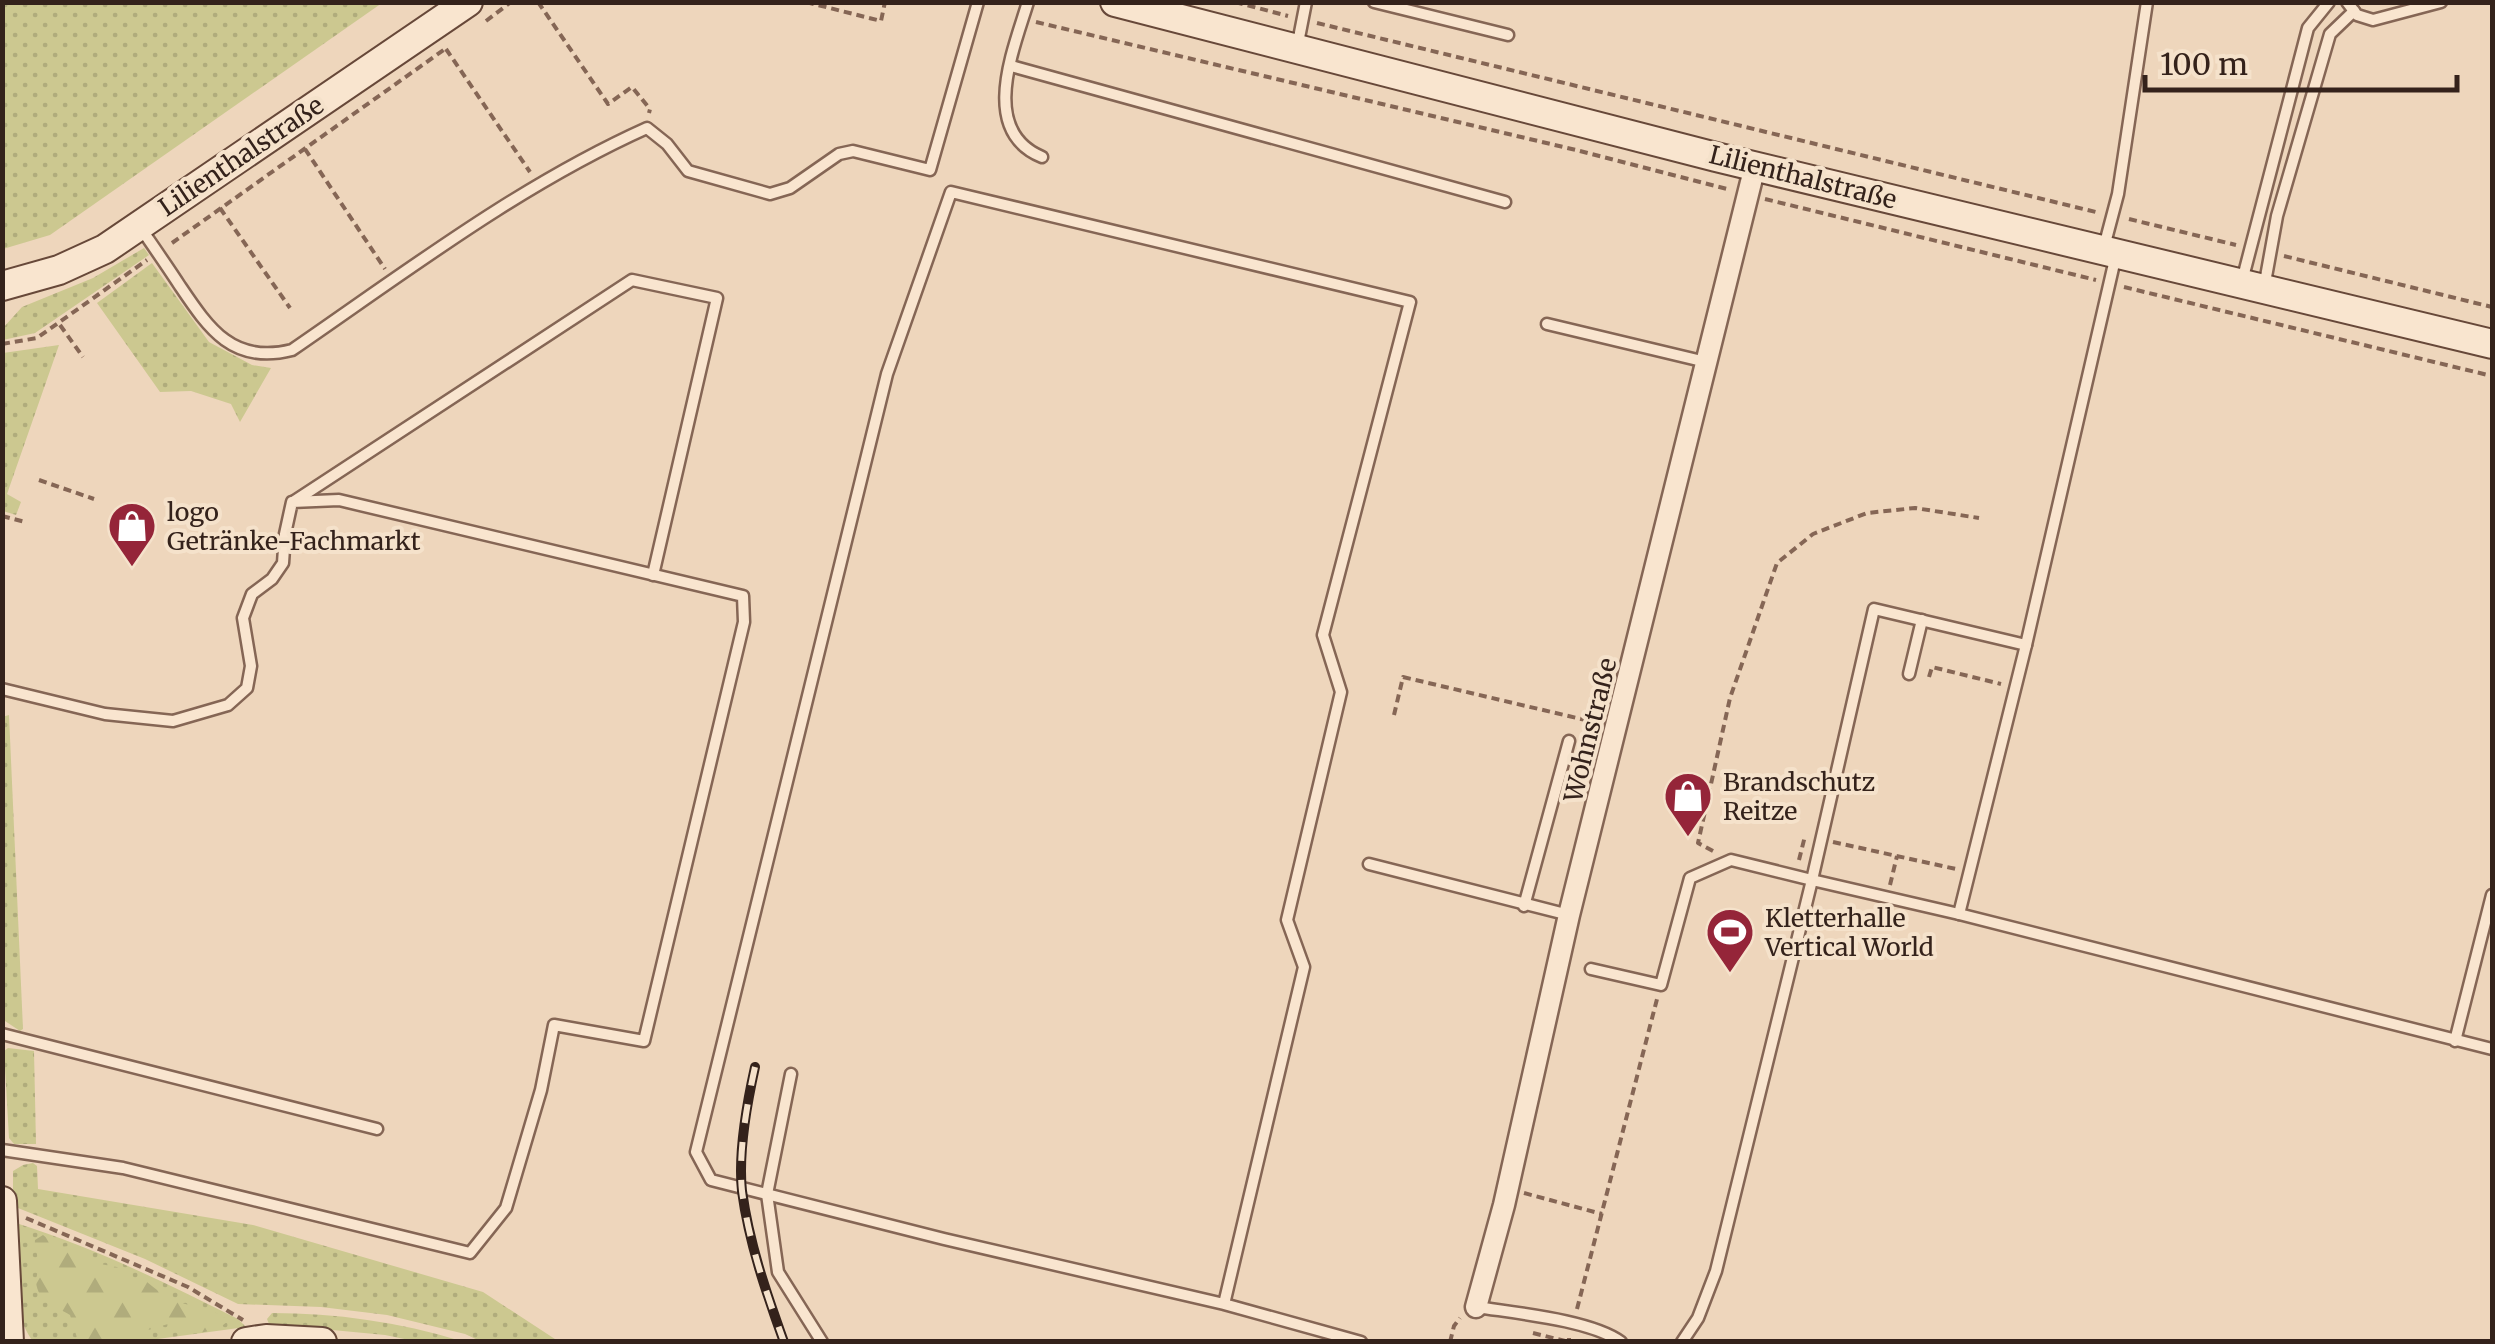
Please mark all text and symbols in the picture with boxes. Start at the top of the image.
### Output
scale bar [2145,30,2458,92]
text: 100 m [2160,45,2248,83]
street label: Lilienthalstraße [152,89,330,223]
street label: Lilienthalstraße [1706,138,1900,216]
place label: logo Getränke-Fachmarkt [167,496,421,557]
shop icon: logo Getränke-Fachmarkt [106,500,158,568]
street label: Wohnstraße [1556,655,1623,806]
place label: Brandschutz Reitze [1723,766,1875,827]
shop icon: Brandschutz Reitze [1662,770,1714,838]
place label: Kletterhalle Vertical World [1764,902,1934,963]
sports icon: Kletterhalle Vertical World [1704,906,1756,974]

